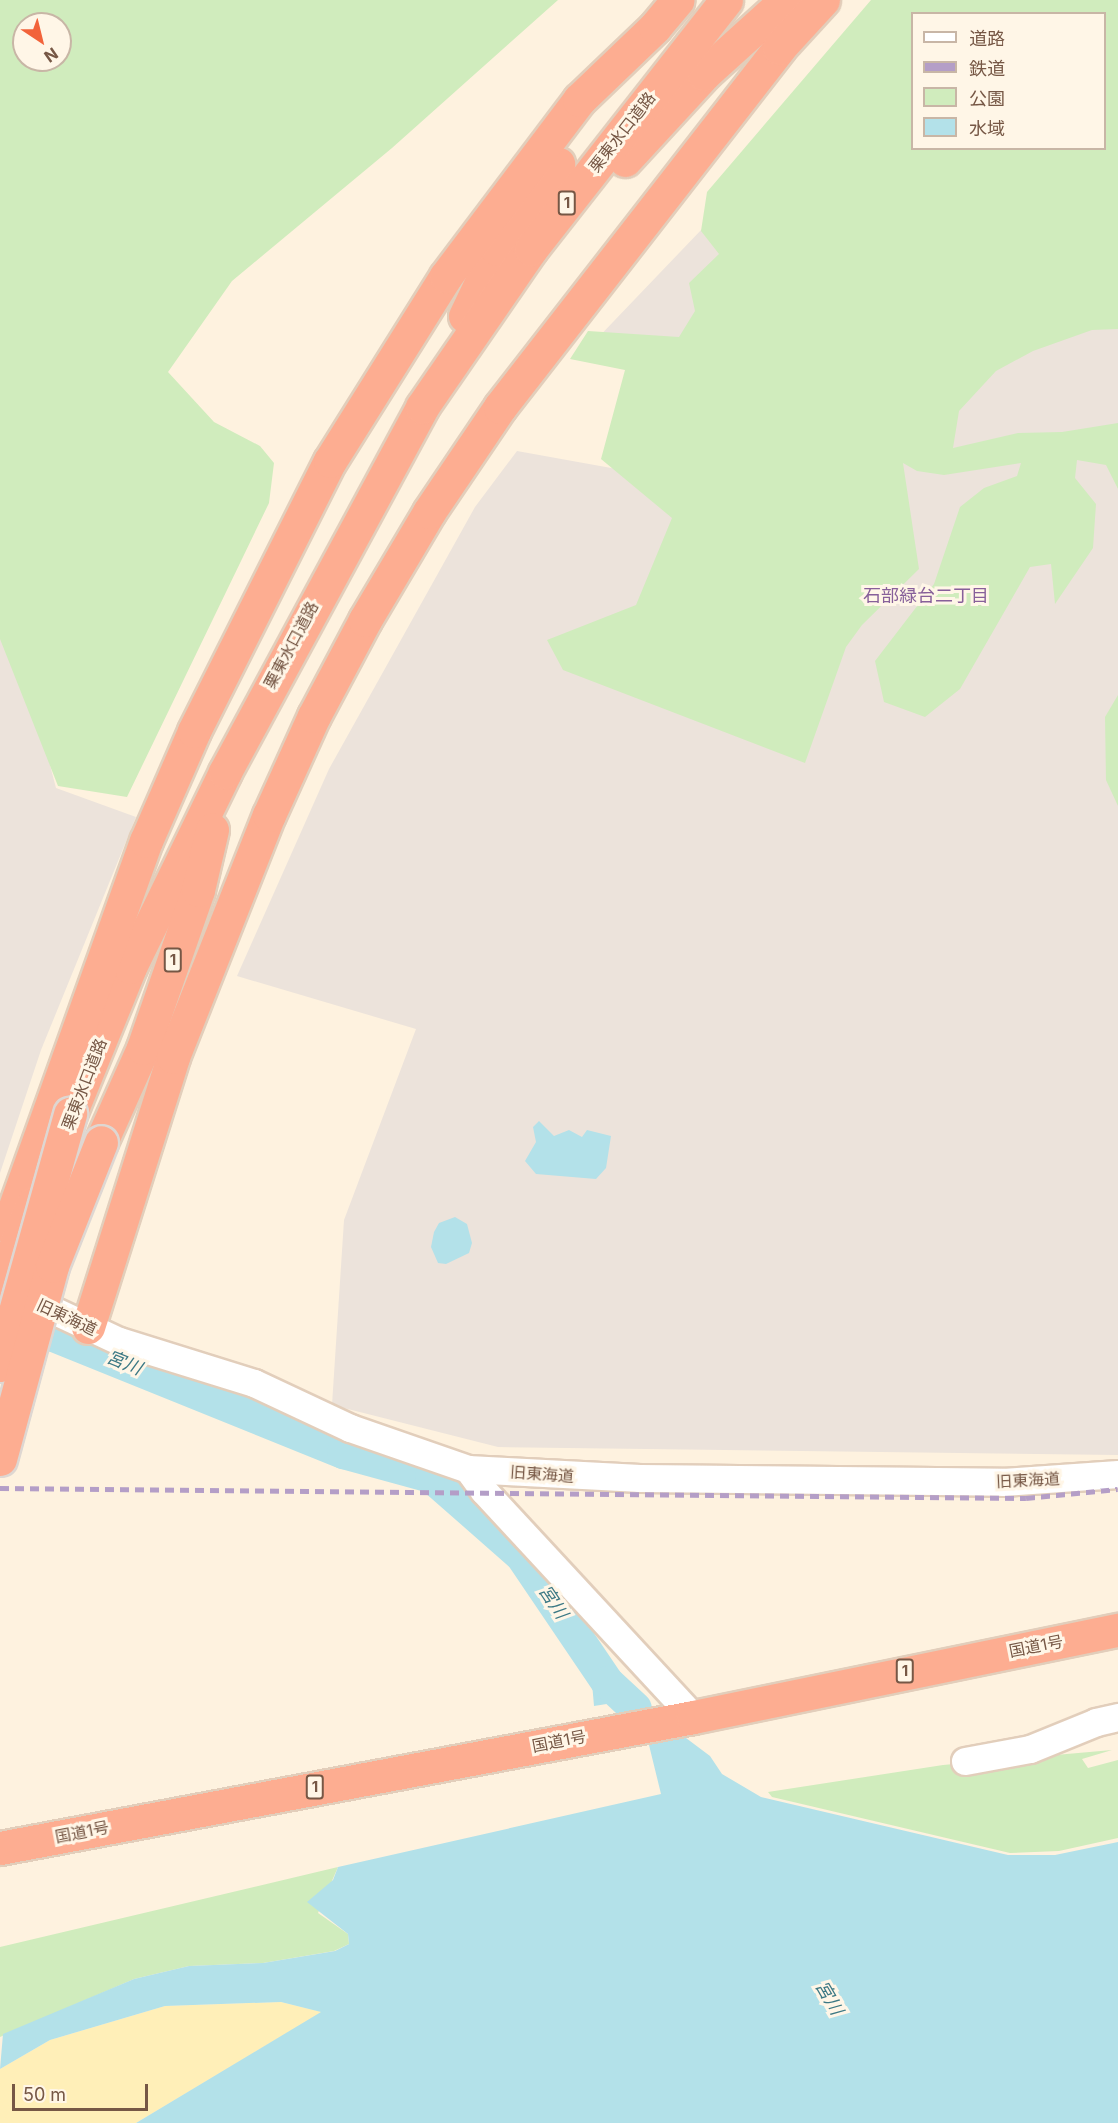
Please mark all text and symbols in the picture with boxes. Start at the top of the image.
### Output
north arrow [12,12,72,72]
legend [911,12,1106,150]
text: 道路 [969,28,1005,49]
text: N [40,43,62,67]
text: 鉄道 [969,58,1005,79]
street label: 栗東水口道路 [585,88,659,176]
text: 公園 [969,88,1005,109]
text: 水域 [969,118,1005,139]
road number: 1 [556,191,578,215]
district label: 石部緑台二丁目 [863,585,989,607]
street label: 栗東水口道路 [260,598,322,692]
road number: 1 [162,948,184,972]
street label: 栗東水口道路 [58,1036,110,1132]
street label: 旧東海道 [34,1295,100,1339]
water label: 宮川 [103,1346,145,1380]
street label: 旧東海道 [509,1462,575,1486]
street label: 旧東海道 [996,1469,1060,1491]
water label: 宮川 [534,1581,572,1623]
street label: 国道1号 [1007,1631,1065,1661]
road number: 1 [894,1659,916,1683]
street label: 国道1号 [530,1726,588,1756]
road number: 1 [304,1775,326,1799]
street label: 国道1号 [53,1817,111,1847]
water label: 宮川 [811,1977,847,2019]
scale bar [15,2072,152,2110]
text: 50 m [23,2084,66,2105]

